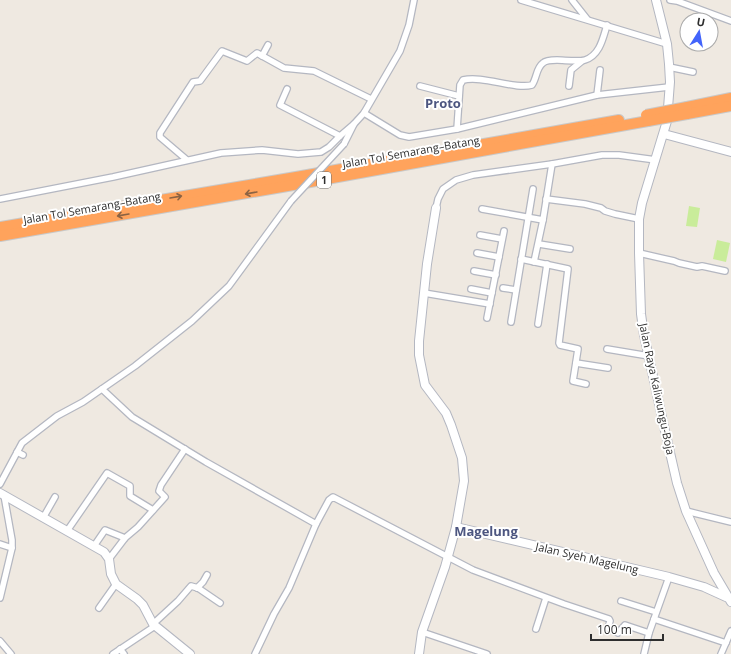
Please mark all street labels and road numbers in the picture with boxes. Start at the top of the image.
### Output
street label: Jalan Tol Semarang–Batang [340,132,481,171]
road number: 1 [317,172,331,188]
street label: Jalan Tol Semarang–Batang [21,188,162,227]
street label: Jalan Raya Kaliwungu-Boja [636,321,679,456]
street label: Jalan Syeh Magelung [533,538,640,577]

